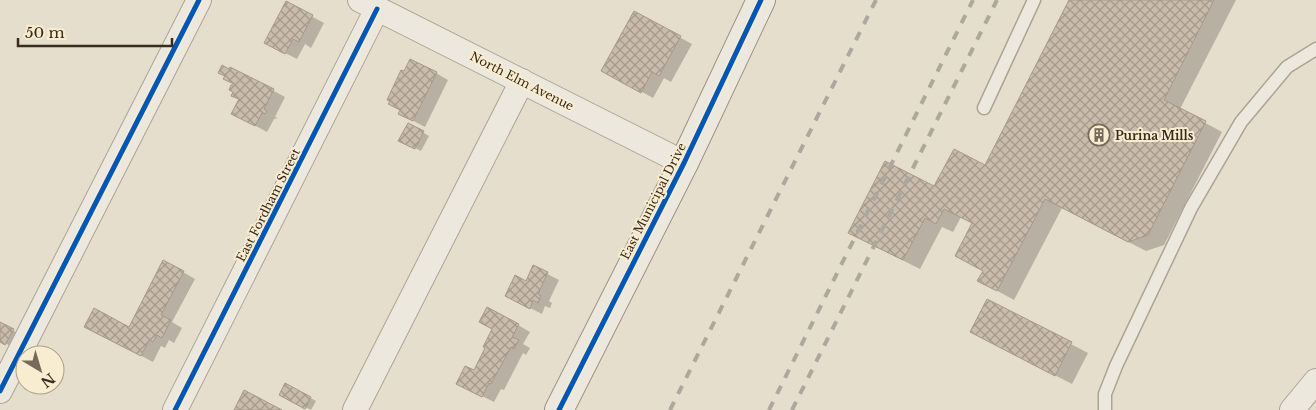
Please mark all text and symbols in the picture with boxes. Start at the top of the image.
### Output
scale bar [18,15,171,47]
text: 50 m [25,23,65,42]
street label: North Elm Avenue [468,48,576,114]
building icon: Purina Mills [1087,123,1111,147]
place label: Purina Mills [1115,128,1194,143]
street label: East Municipal Drive [617,140,689,262]
street label: East Fordham Street [233,145,303,264]
north arrow [15,345,65,395]
text: N [37,369,59,391]

